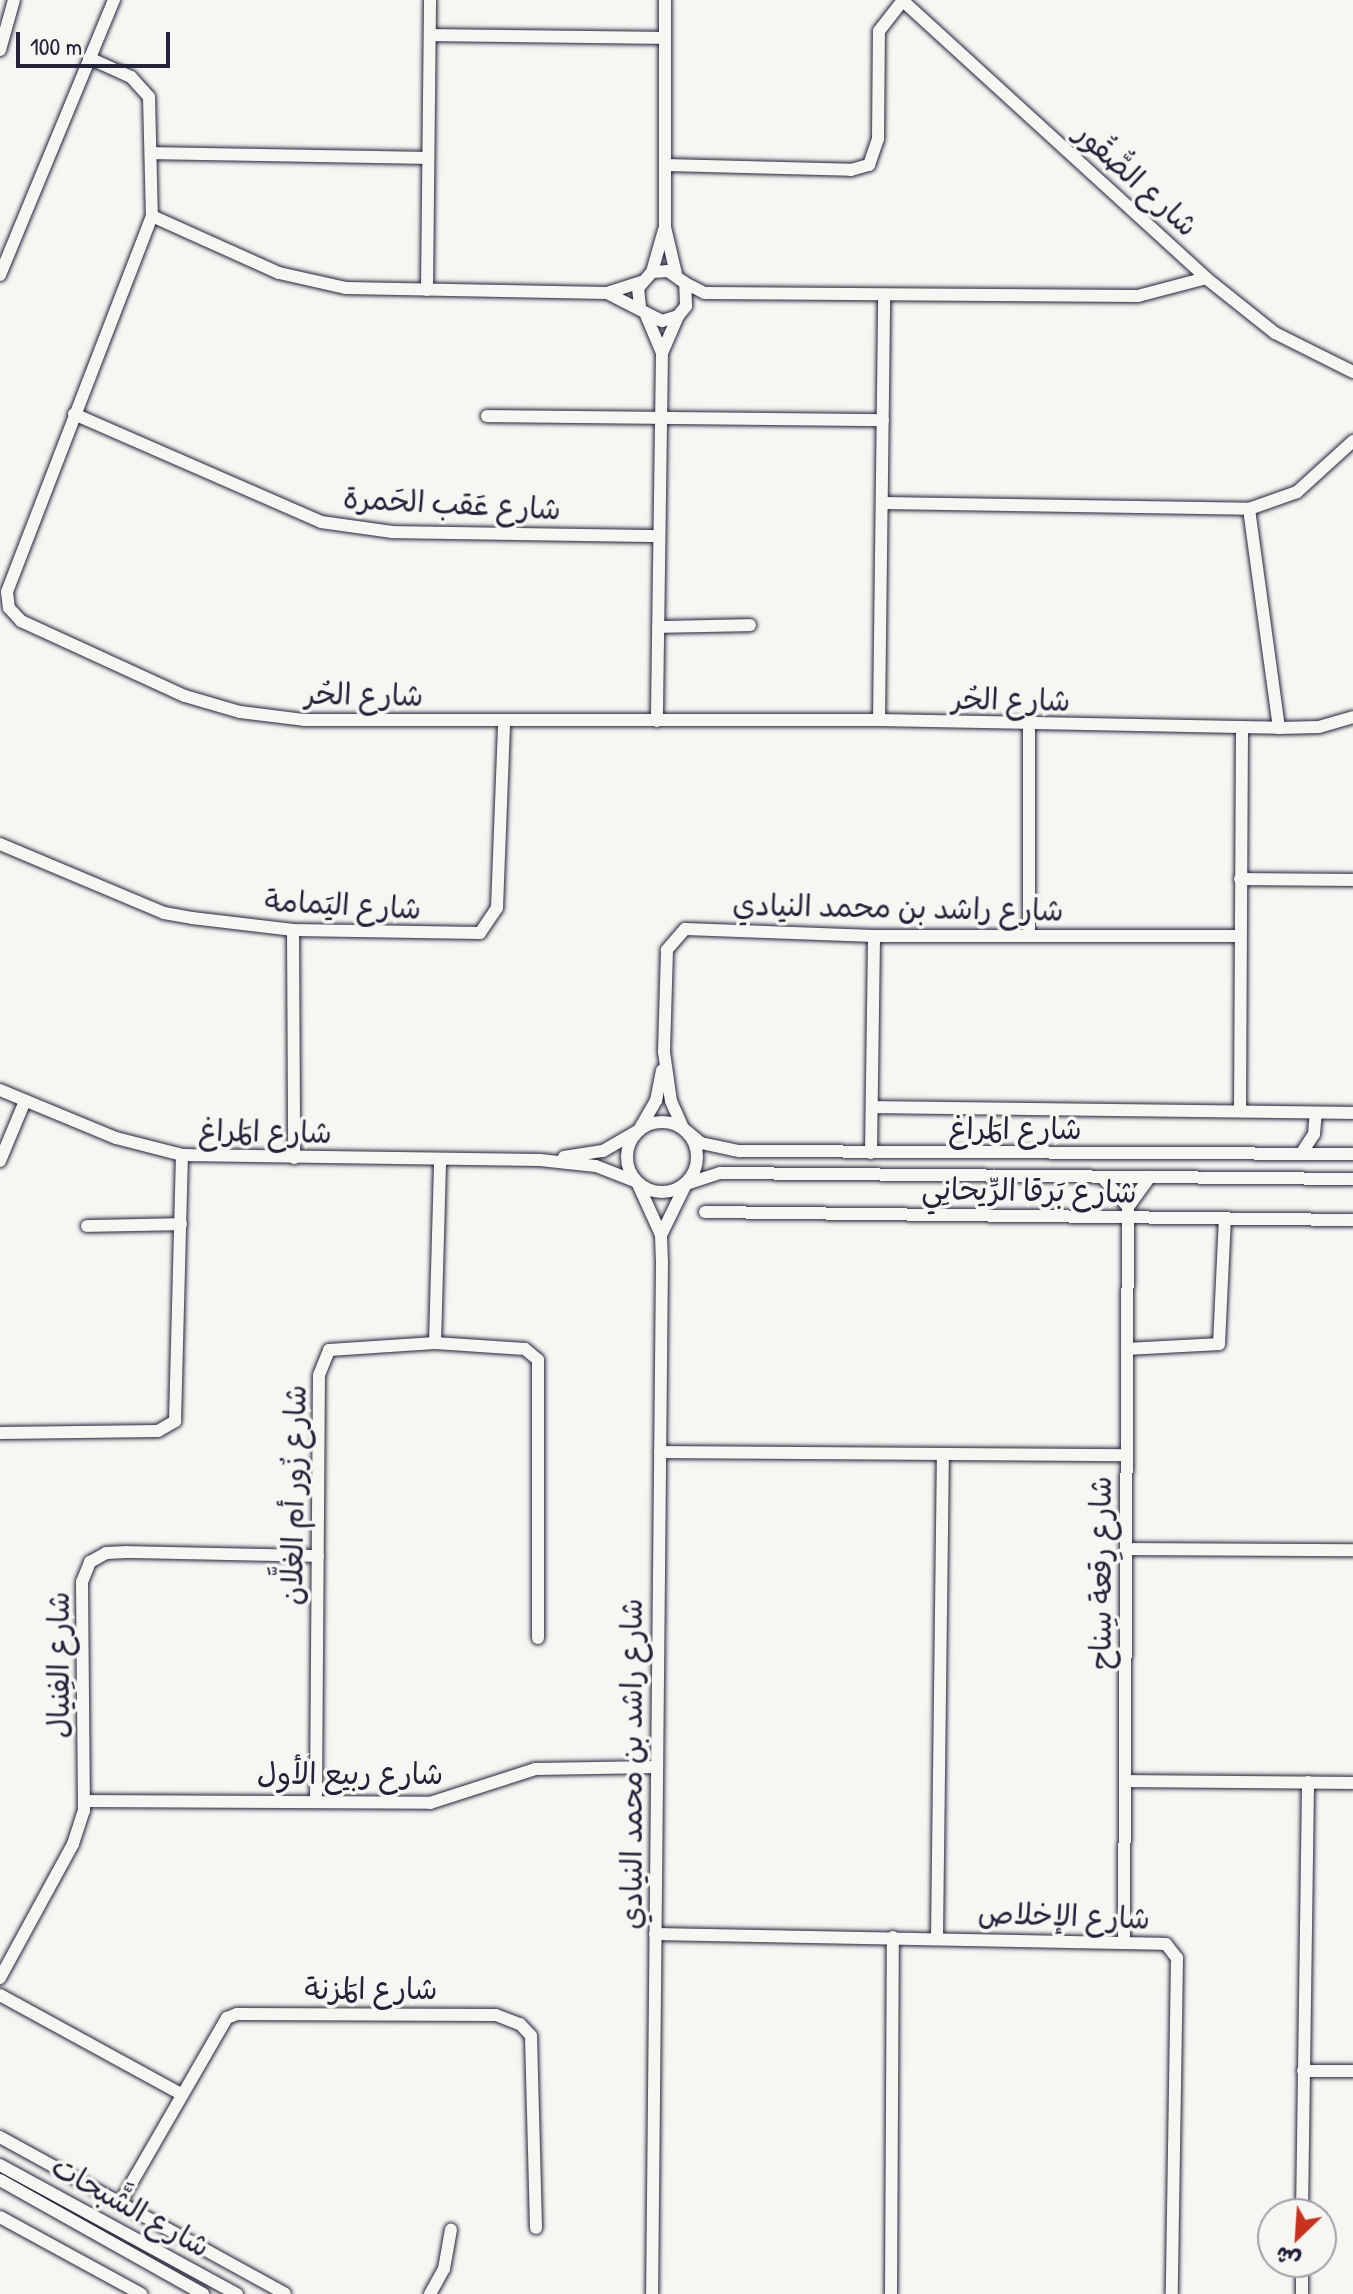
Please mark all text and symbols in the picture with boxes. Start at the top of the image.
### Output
scale bar [20,16,174,66]
text: 100 m [30,30,82,62]
street label: شارع الصُّقُور [1068,115,1206,243]
street label: شارع عَقب الحَمرة [342,479,562,527]
street label: شارع الحُر [305,675,423,713]
street label: شارع الحُر [952,680,1070,718]
street label: شارع اليَمامة [264,882,422,926]
street label: شارع راشد بن محمد النيادي [732,886,1064,928]
street label: شارع المَراغ [948,1110,1082,1146]
street label: شارع المَراغ [198,1112,332,1150]
street label: شارع بَرقا الرِّيحانِي [921,1170,1137,1210]
street label: شارع زُور أم الغلَّان [273,1384,313,1606]
street label: شارع رِقعة سِناح [1082,1476,1118,1670]
street label: شارع الفِنيال [40,1592,76,1738]
street label: شارع راشد بن محمد النيادي [613,1598,649,1930]
street label: شارع ربيع الأول [257,1755,443,1791]
street label: شارع الإخلاص [977,1894,1151,1936]
street label: شارع المَزنة [305,1970,437,2006]
street label: شارع الشَّبحات [46,2148,216,2264]
north arrow [1257,2198,1337,2278]
text: ش [1270,2239,1305,2277]

